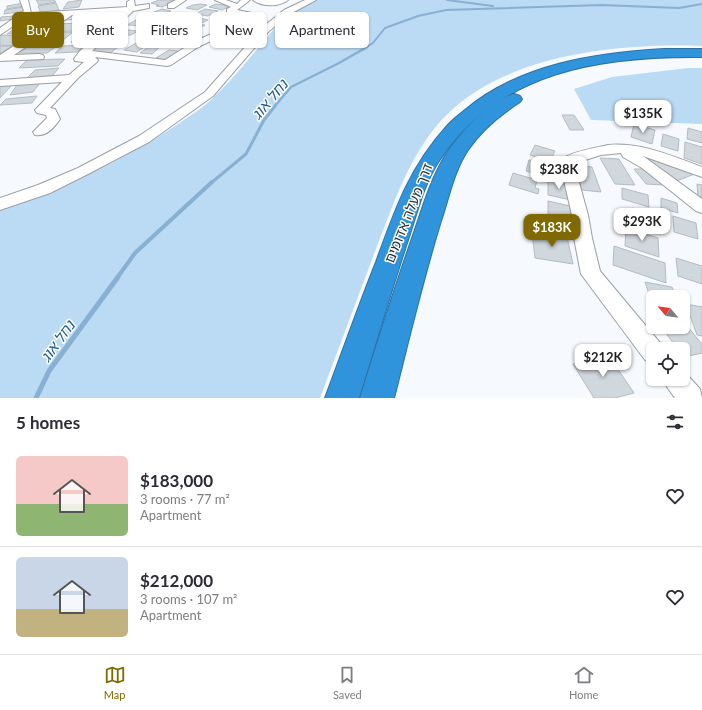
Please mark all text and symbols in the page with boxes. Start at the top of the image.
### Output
chip: Buy [12,12,64,48]
chip: Rent [72,12,128,48]
chip: Filters [136,12,202,48]
chip: New [210,12,267,48]
chip: Apartment [275,12,369,48]
water label: נחל אוג [247,74,292,123]
pin: $135K [615,100,671,134]
text: $135K [623,105,663,121]
pin: $238K [531,156,587,190]
street label: דרך מעלה אדומים [380,160,436,265]
text: $238K [539,161,579,177]
pin: $293K [614,208,670,242]
text: $293K [622,213,662,229]
pin: $183K [524,214,580,248]
text: $183K [532,219,572,235]
north arrow [646,290,690,334]
map controls [646,290,690,386]
water label: נחל אוג [36,316,79,365]
button: locate [646,342,690,386]
pin: $212K [575,344,631,378]
text: $212K [583,349,623,365]
icon: filters [664,411,686,433]
text: 5 homes [16,412,80,433]
text: $183,000 [140,470,213,491]
icon: home [48,472,96,520]
icon: heart [664,485,686,507]
text: 3 rooms · 77 m² [140,491,230,507]
text: Apartment [140,507,201,523]
text: $212,000 [140,570,213,591]
icon: home [48,573,96,621]
icon: heart [664,586,686,608]
text: 3 rooms · 107 m² [140,591,237,607]
text: Apartment [140,607,201,623]
tab: Map [104,664,126,701]
tab: Saved [333,664,362,701]
tab: Home [569,664,598,701]

